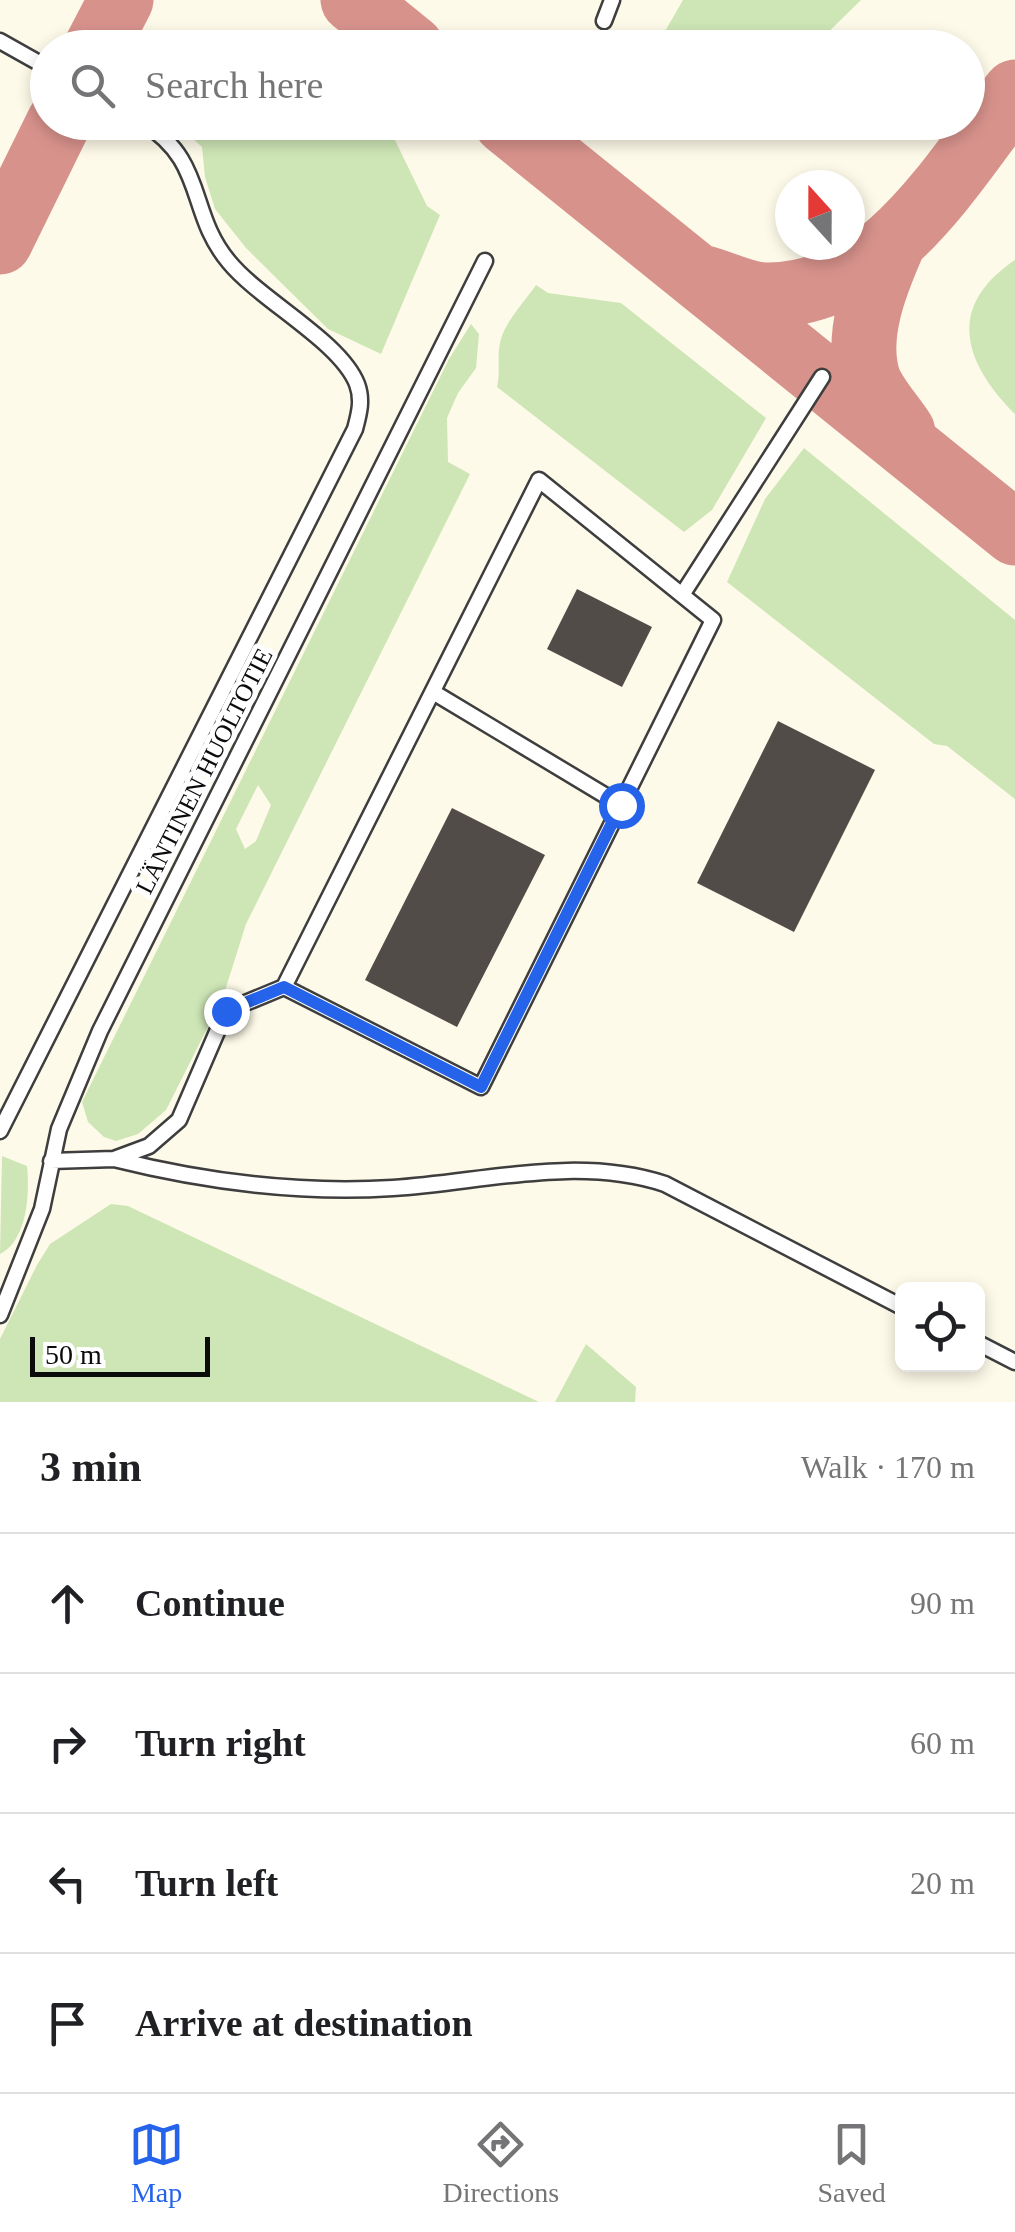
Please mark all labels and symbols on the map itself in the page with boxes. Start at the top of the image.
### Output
north arrow [775,170,865,260]
street label: LÄNTINEN HUOLTOTIE [130,644,278,898]
route start [599,783,645,829]
route end [204,989,250,1035]
scale bar [30,1332,210,1376]

